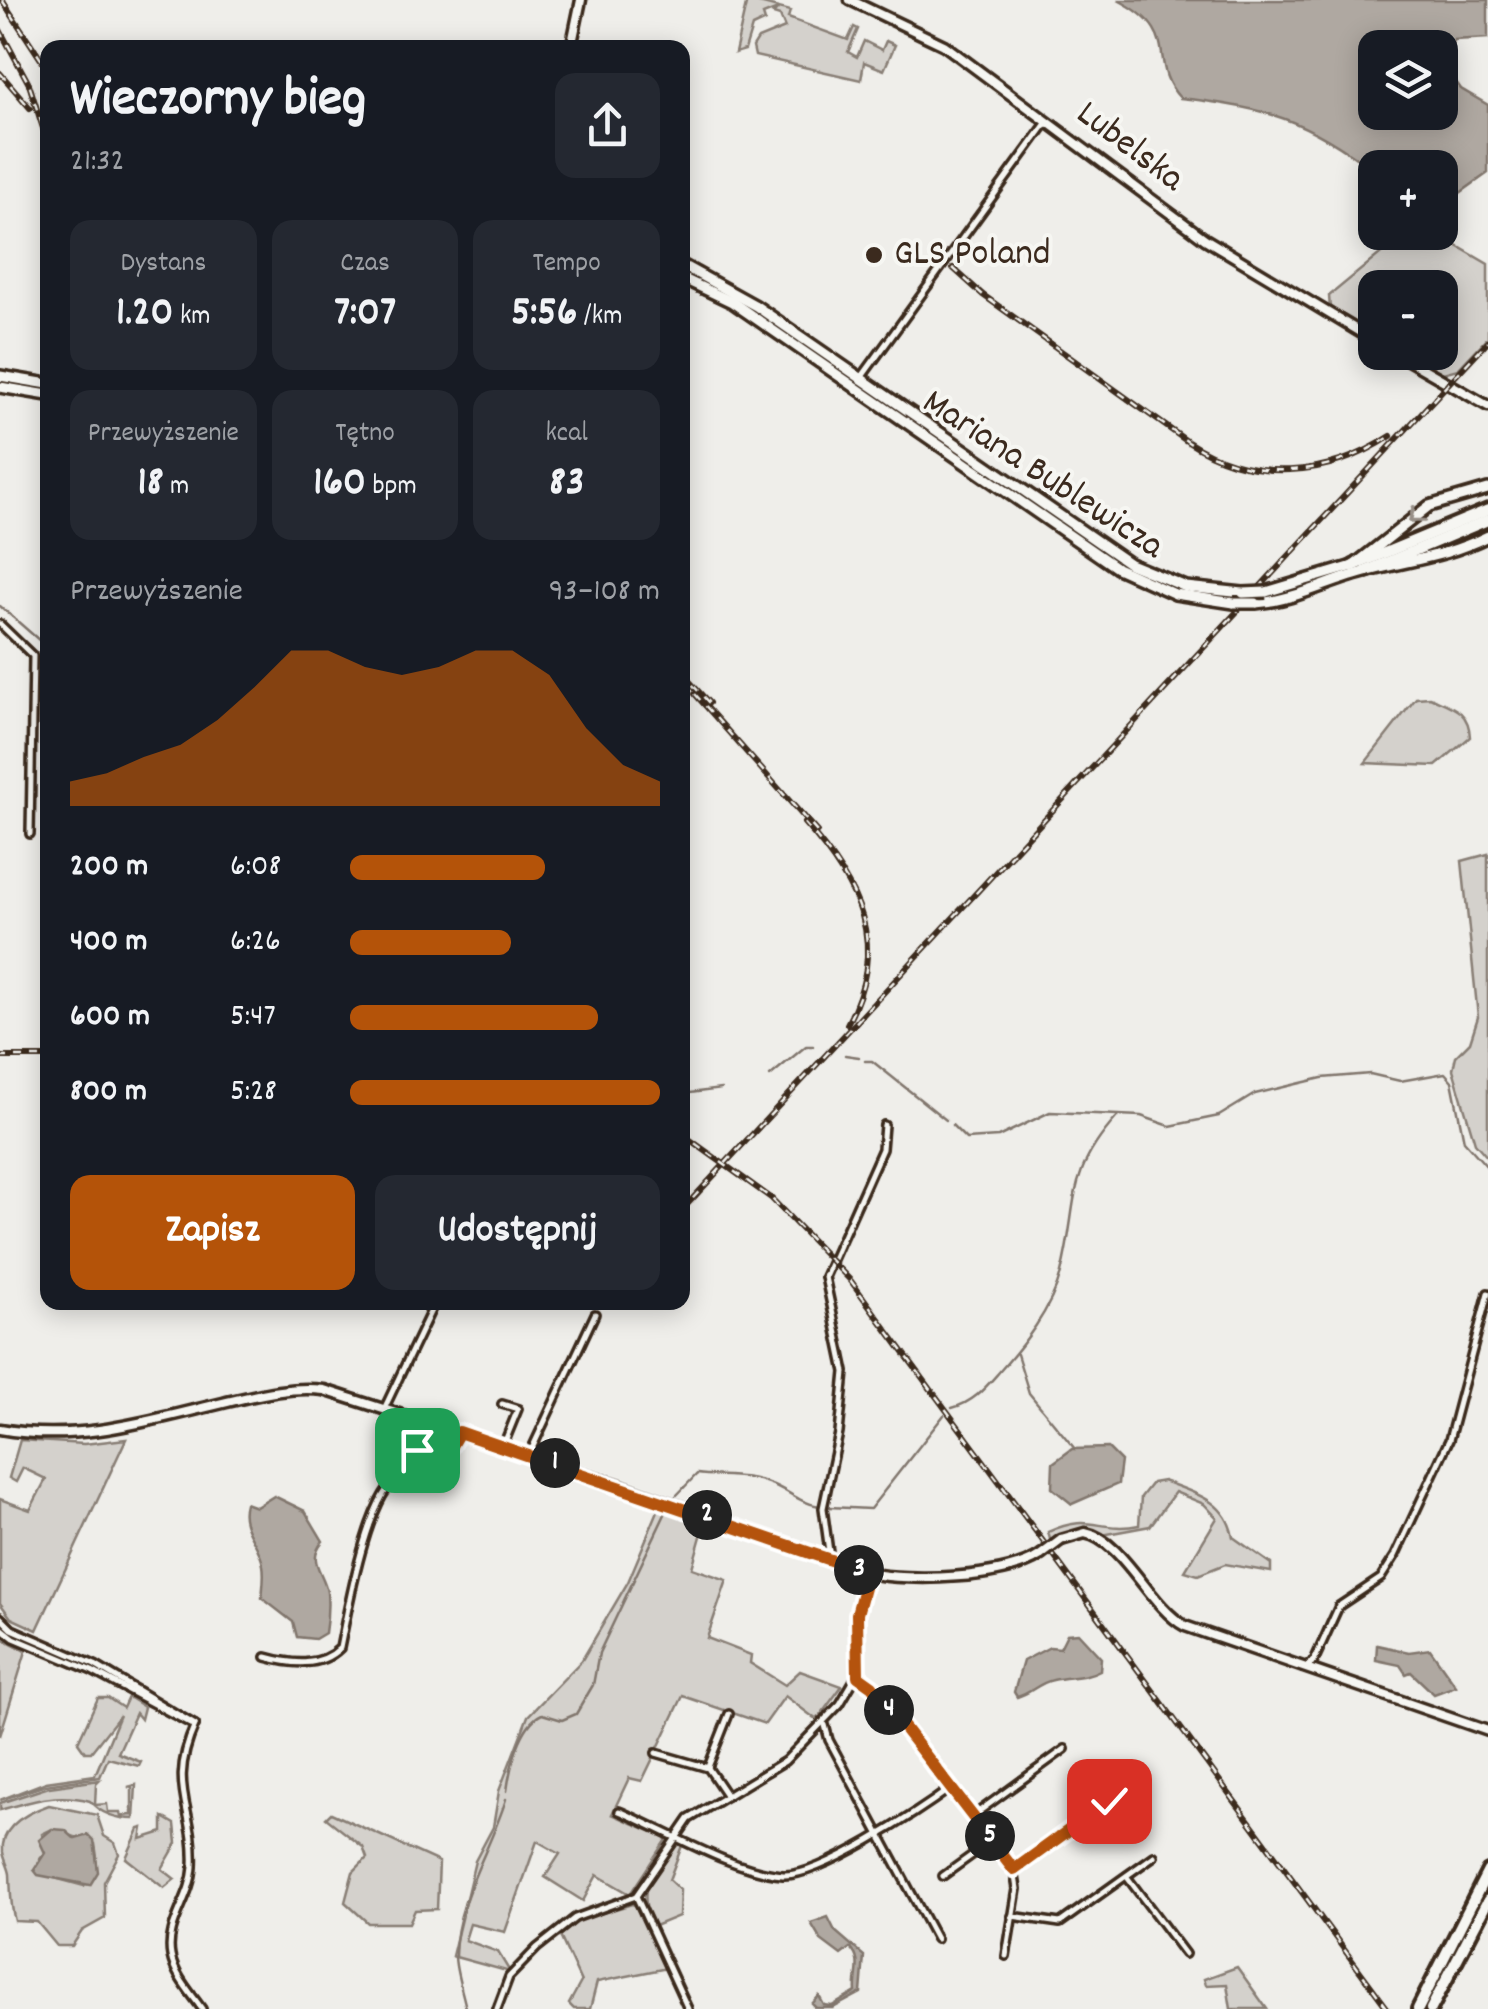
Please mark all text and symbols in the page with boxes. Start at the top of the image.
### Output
map controls [1358,30,1458,370]
button: layers [1358,30,1458,130]
text: Wieczorny bieg [70,63,366,142]
button: share [555,73,660,178]
street label: Lubelska [1063,89,1196,208]
text: 21:32 [70,140,125,186]
button: + [1358,150,1458,250]
place label: GLS Poland [894,228,1051,283]
marker: GLS Poland [863,244,885,266]
text: Dystans [120,245,206,285]
text: Czas [340,245,390,285]
text: Tempo [533,245,601,285]
button: − [1358,270,1458,370]
text: 1.20 [116,285,173,345]
text: 7:07 [334,285,396,345]
text: 5:56 [511,285,577,345]
text: km [173,298,211,338]
text: /km [577,298,622,338]
street label: Mariana Bublewicza [910,377,1175,576]
text: Przewyższenie [88,415,239,455]
text: Tętno [335,415,395,455]
text: kcal [545,415,588,455]
text: 18 [137,455,164,515]
text: 160 [313,455,366,515]
text: 83 [549,455,584,515]
text: m [164,468,189,508]
text: bpm [366,468,417,508]
one-way arrow [1408,505,1426,523]
text: Przewyższenie [70,570,243,616]
text: 93–108 m [549,570,660,616]
text: 200 m [70,845,148,891]
text: 6:08 [230,845,281,891]
text: 400 m [70,920,147,966]
text: 6:26 [230,920,281,966]
text: 600 m [70,995,150,1041]
text: 5:47 [230,995,276,1041]
text: 800 m [70,1070,147,1116]
text: 5:28 [230,1070,277,1116]
button: Zapisz [70,1175,355,1290]
button: Udostępnij [375,1175,660,1290]
pin [375,1408,460,1493]
icon: arrive [390,1423,445,1478]
pin: 1 [530,1438,580,1488]
text: 1 [552,1443,558,1483]
pin: 2 [682,1490,732,1540]
text: 2 [701,1495,713,1535]
pin: 3 [834,1545,884,1595]
text: 3 [853,1550,865,1590]
pin: 4 [864,1685,914,1735]
text: 4 [883,1690,895,1730]
pin [1067,1759,1152,1844]
icon: check [1082,1774,1137,1829]
pin: 5 [965,1811,1015,1861]
text: 5 [984,1816,996,1856]

